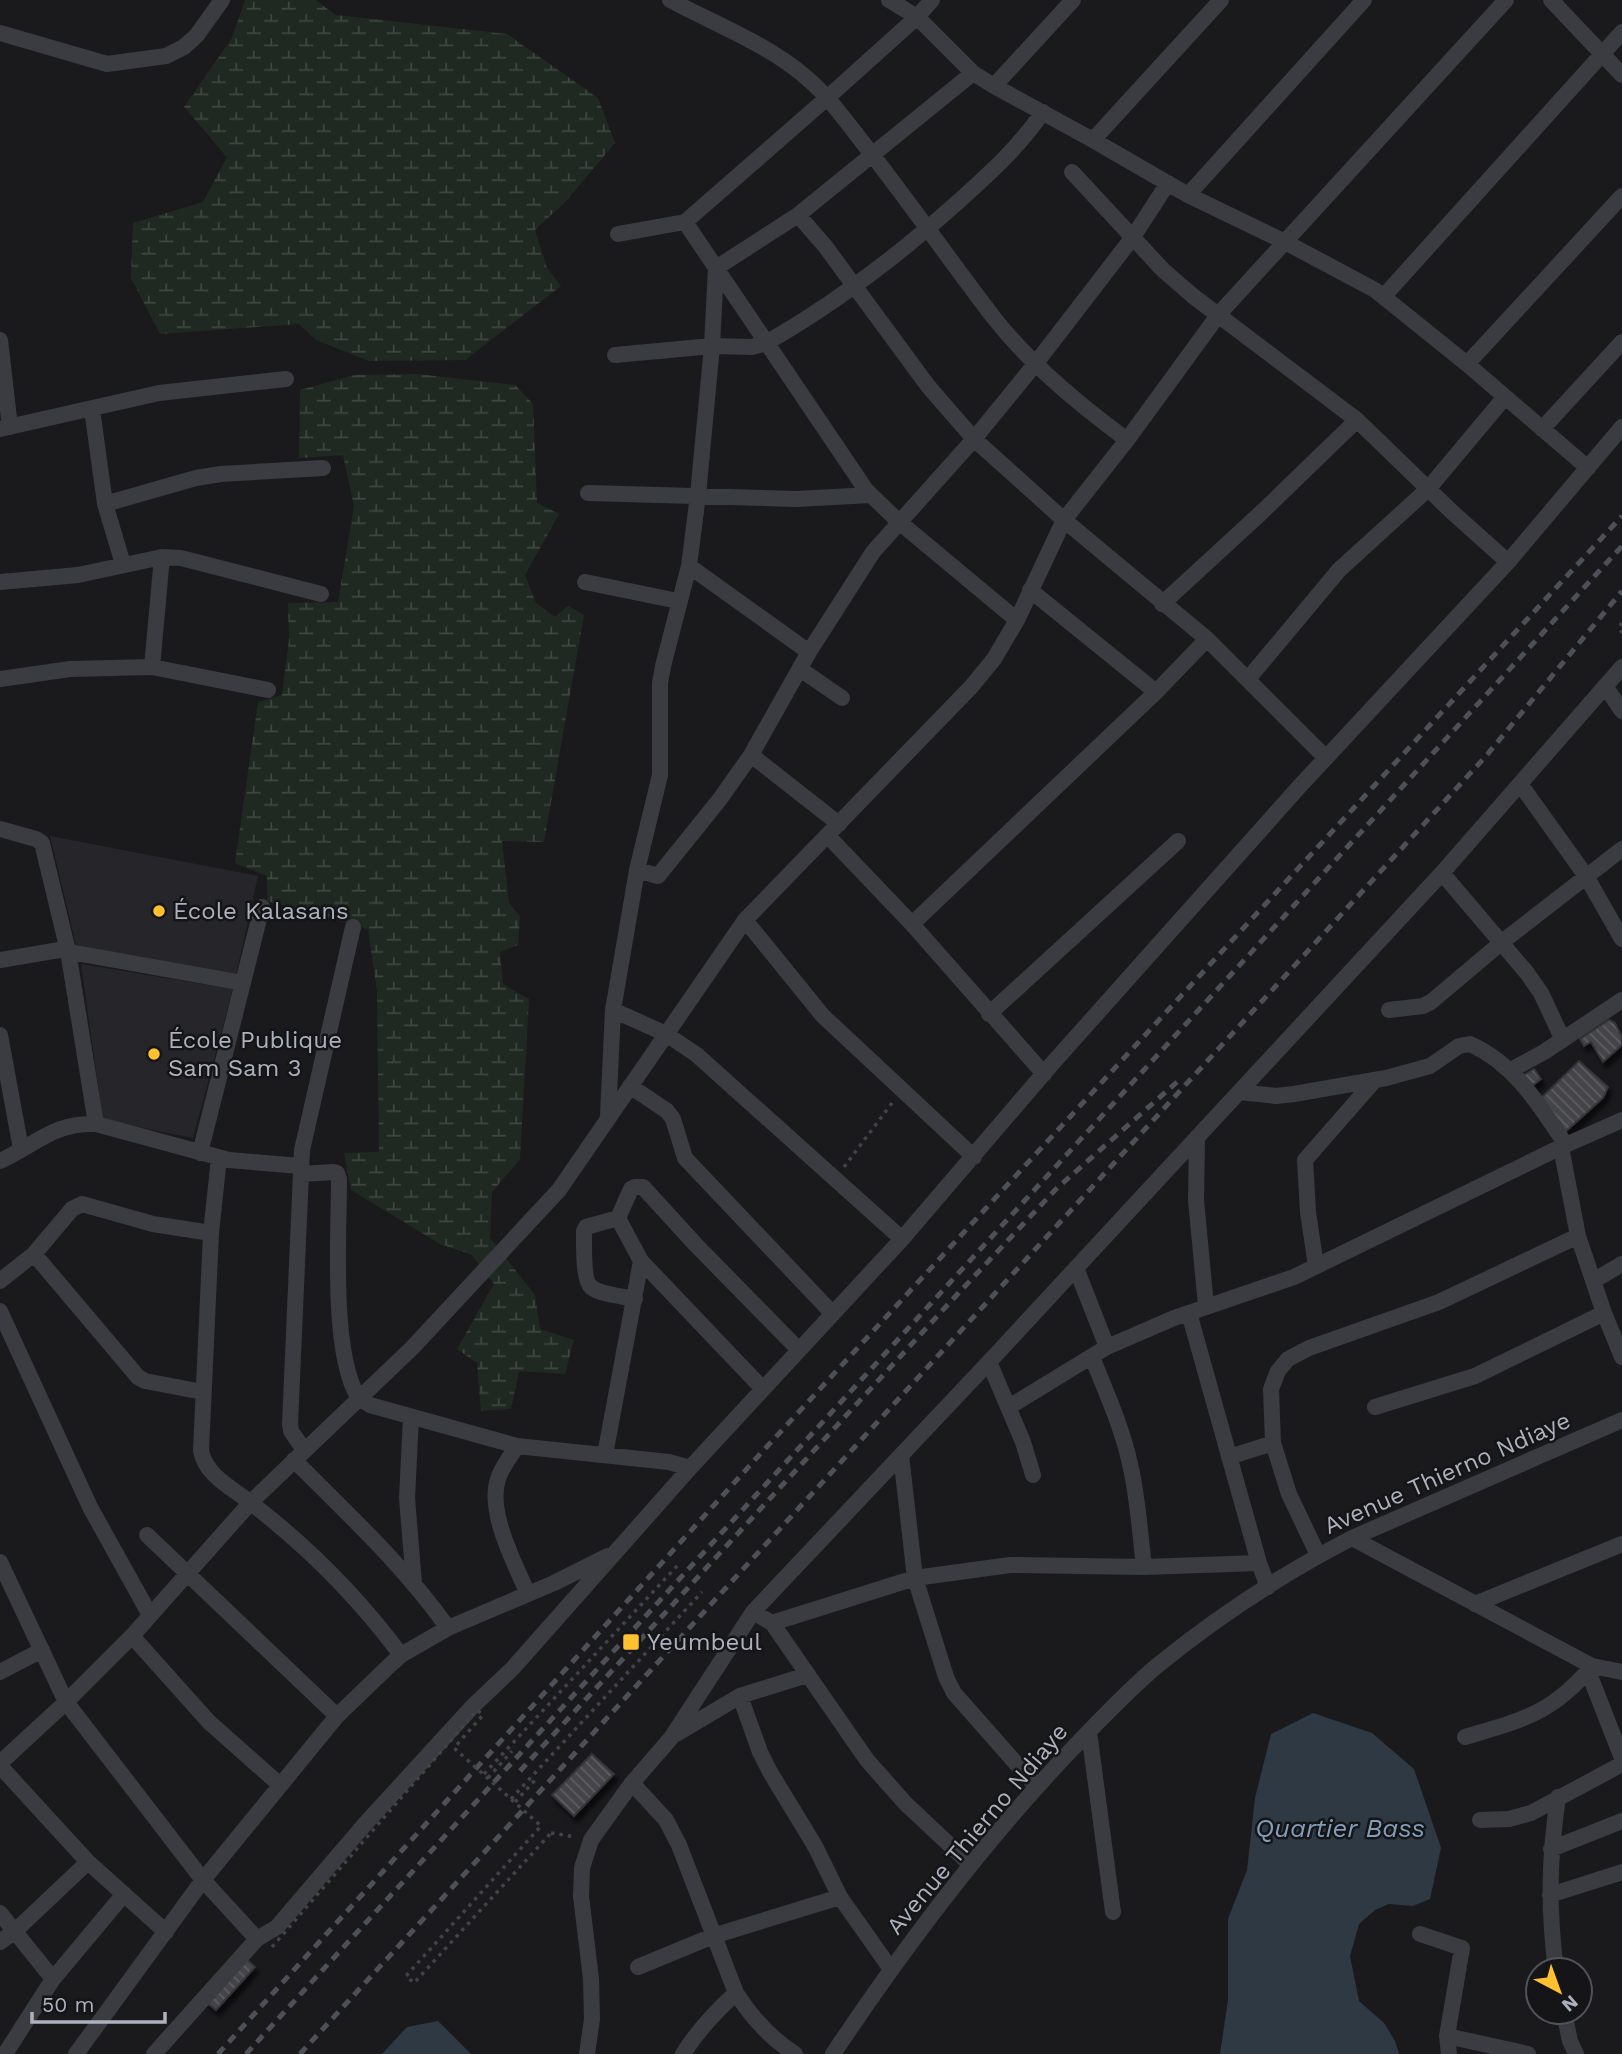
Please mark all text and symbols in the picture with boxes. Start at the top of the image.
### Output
place label: École Kalasans [173,897,349,925]
marker: École Kalasans [151,903,167,919]
place label: École Publique Sam Sam 3 [168,1026,342,1082]
marker: École Publique Sam Sam 3 [146,1046,162,1062]
street label: Avenue Thierno Ndiaye [1319,1406,1575,1540]
place label: Yeumbeul [647,1628,762,1656]
marker: Yeumbeul [621,1632,641,1652]
street label: Avenue Thierno Ndiaye [881,1718,1073,1940]
water label: Quartier Bass [1255,1813,1425,1843]
north arrow [1524,1956,1594,2026]
scale bar [32,1980,164,2024]
text: N [1557,1990,1583,2017]
text: 50 m [42,1992,94,2017]

